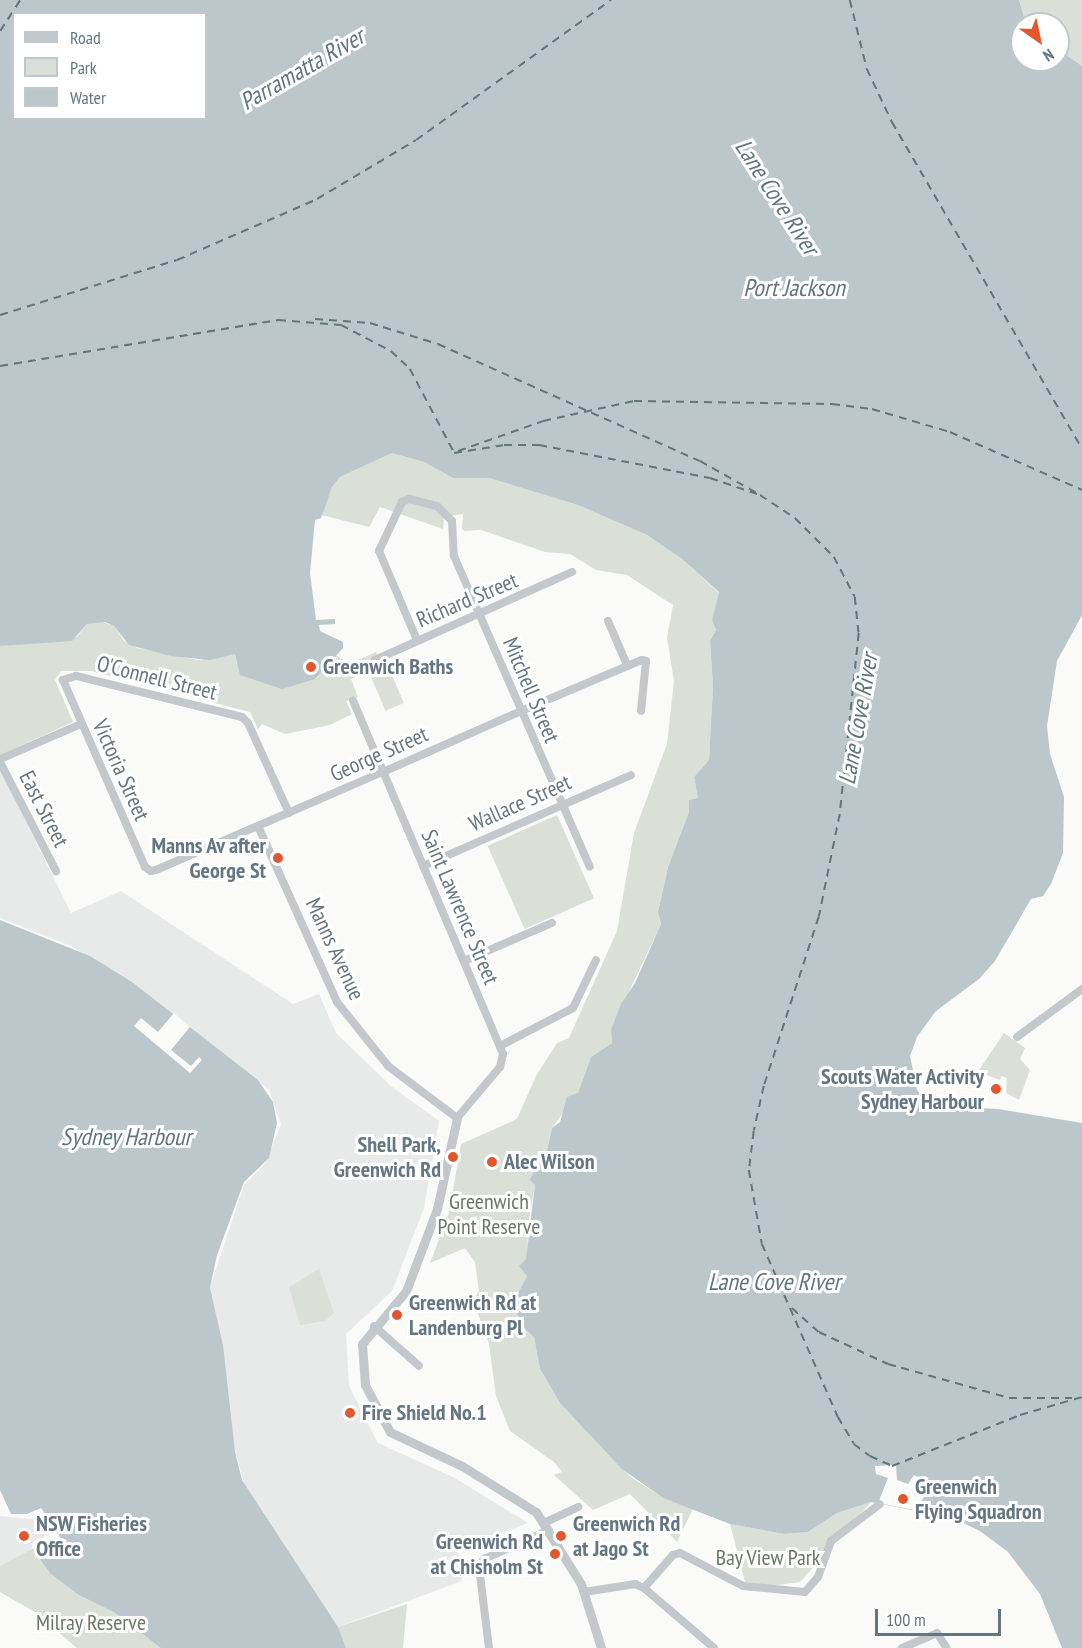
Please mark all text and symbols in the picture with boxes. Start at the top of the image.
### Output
legend [12,12,207,120]
north arrow [1010,12,1070,72]
water label: Parramatta River [235,22,369,116]
text: Road [70,26,101,49]
text: N [1040,45,1058,66]
text: Park [70,56,97,79]
text: Water [70,86,106,109]
water label: Lane Cove River [729,134,825,260]
water label: Port Jackson [743,274,845,302]
street label: Richard Street [412,567,522,633]
street label: Mitchell Street [497,633,565,747]
street label: O'Connell Street [94,650,220,706]
water label: Lane Cove River [832,651,884,787]
place label: Greenwich Baths [323,654,453,680]
marker: Greenwich Baths [304,660,318,674]
street label: Victoria Street [87,715,155,825]
street label: George Street [326,721,432,787]
street label: East Street [14,767,74,851]
street label: Wallace Street [465,769,575,837]
street label: Saint Lawrence Street [416,826,504,988]
place label: Manns Av after George St [150,832,266,884]
marker: Manns Av after George St [271,851,285,865]
street label: Manns Avenue [300,894,370,1004]
place label: Scouts Water Activity Sydney Harbour [820,1063,984,1114]
marker: Scouts Water Activity Sydney Harbour [989,1082,1003,1096]
water label: Sydney Harbour [61,1123,191,1151]
place label: Shell Park, Greenwich Rd [334,1131,441,1182]
place label: Alec Wilson [504,1149,595,1175]
marker: Shell Park, Greenwich Rd [446,1150,460,1164]
marker: Alec Wilson [485,1155,499,1169]
park label: Greenwich Point Reserve [438,1188,540,1240]
water label: Lane Cove River [708,1268,840,1296]
place label: Greenwich Rd at Landenburg Pl [409,1289,536,1340]
marker: Greenwich Rd at Landenburg Pl [390,1308,404,1322]
place label: Fire Shield No.1 [362,1400,487,1426]
marker: Fire Shield No.1 [343,1406,357,1420]
place label: Greenwich Flying Squadron [915,1473,1042,1524]
marker: Greenwich Flying Squadron [896,1492,910,1506]
place label: NSW Fisheries Office [36,1510,147,1562]
place label: Greenwich Rd at Jago St [573,1510,680,1562]
place label: Greenwich Rd at Chisholm St [430,1528,543,1580]
marker: NSW Fisheries Office [17,1529,31,1543]
marker: Greenwich Rd at Jago St [554,1529,568,1543]
park label: Bay View Park [715,1545,821,1571]
marker: Greenwich Rd at Chisholm St [548,1547,562,1561]
scale bar [878,1597,1004,1635]
text: 100 m [886,1608,926,1631]
park label: Milray Reserve [36,1610,146,1636]

